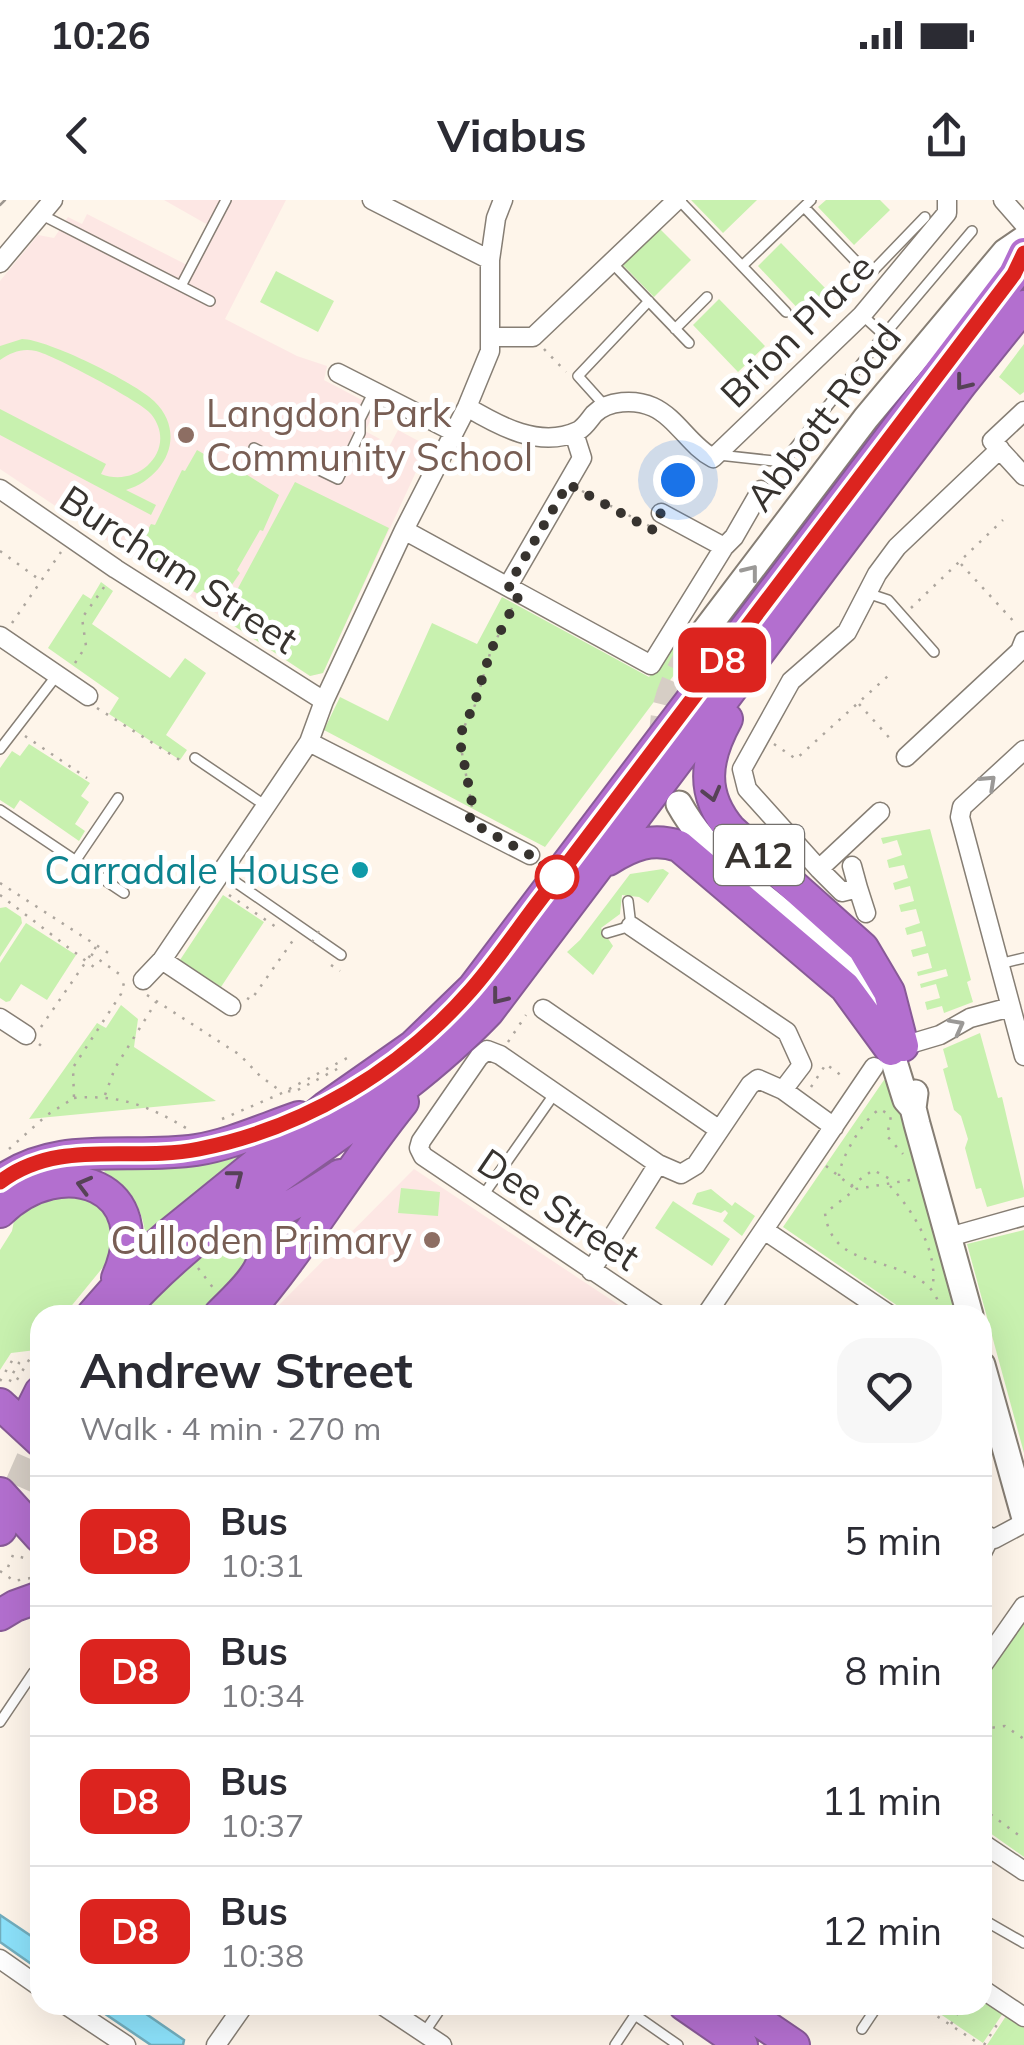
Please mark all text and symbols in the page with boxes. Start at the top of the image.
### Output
text: 10:26 [50,11,151,59]
text: Viabus [437,107,587,163]
icon: back [50,108,105,163]
icon: share [919,108,974,163]
street label: Brion Place [710,243,884,417]
street label: Abbott Road [735,314,911,520]
one-way arrow [957,371,975,389]
place label: Langdon Park Community School [206,389,533,481]
marker: Langdon Park Community School [175,424,197,446]
your location [653,455,703,505]
street label: Burcham Street [51,474,307,664]
one-way arrow [739,566,756,584]
line badge: D8 [677,628,767,692]
text: D8 [698,638,746,682]
one-way arrow [977,776,996,794]
one-way arrow [701,785,722,802]
road number: A12 [714,825,804,885]
place label: Carradale House [44,846,340,894]
unlabelled marker [536,856,578,898]
marker: Carradale House [349,859,371,881]
one-way arrow [493,986,511,1004]
one-way arrow [946,1019,964,1038]
street label: Dee Street [469,1137,649,1281]
one-way arrow [225,1171,243,1189]
one-way arrow [75,1175,93,1196]
place label: Culloden Primary [111,1216,412,1264]
marker: Culloden Primary [421,1229,443,1251]
button: heart [837,1338,942,1443]
text: Andrew Street [80,1340,413,1400]
text: Walk · 4 min · 270 m [80,1408,381,1448]
text: Bus [220,1497,288,1545]
text: 5 min [845,1517,942,1565]
text: D8 [111,1519,159,1563]
text: 10:31 [220,1545,304,1585]
text: Bus [220,1627,288,1675]
text: 8 min [845,1647,942,1695]
text: D8 [111,1649,159,1693]
text: 10:34 [220,1675,304,1715]
text: Bus [220,1757,288,1805]
text: 11 min [822,1777,942,1825]
text: D8 [111,1779,159,1823]
text: 10:37 [220,1805,304,1845]
text: Bus [220,1887,288,1935]
text: 12 min [822,1907,942,1955]
text: D8 [111,1909,159,1953]
text: 10:38 [220,1935,304,1975]

